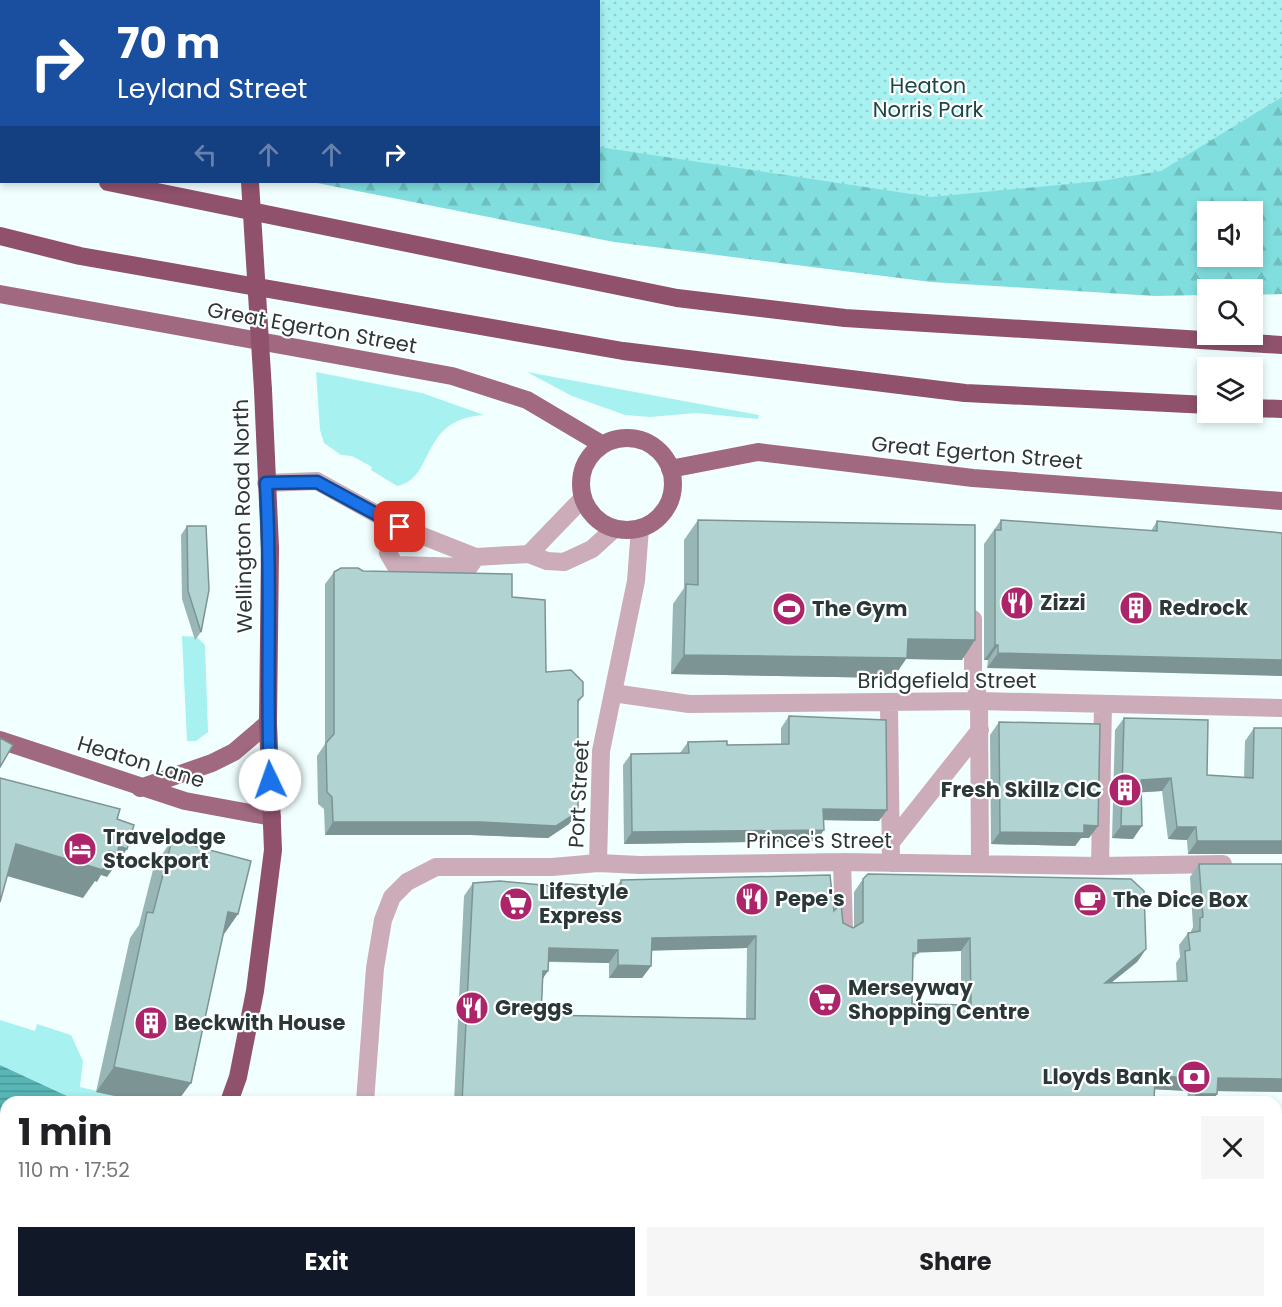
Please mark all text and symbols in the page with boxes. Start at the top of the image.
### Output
text: 70 m [117,14,220,73]
icon: right [18,24,96,102]
text: Leyland Street [117,70,307,107]
park label: Heaton Norris Park [873,71,983,124]
icon: left [189,138,222,171]
icon: ahead [252,138,285,171]
icon: ahead [315,138,348,171]
icon: right [378,138,411,171]
map controls [1197,201,1263,423]
button: sound [1197,201,1263,267]
button: search [1197,279,1263,345]
street label: Great Egerton Street [205,295,419,360]
button: layers [1197,357,1263,423]
street label: Wellington Road North [226,399,259,633]
street label: Great Egerton Street [870,429,1084,476]
pin [374,501,425,552]
icon: arrive [383,510,416,543]
restaurant icon: Zizzi [999,585,1035,621]
place label: Zizzi [1040,588,1086,617]
building icon: Redrock [1118,590,1154,626]
sports icon: The Gym [771,591,807,627]
place label: Redrock [1159,593,1248,622]
place label: The Gym [812,594,907,623]
street label: Bridgefield Street [858,666,1036,695]
street label: Heaton Lane [74,728,208,795]
street label: Port Street [561,739,596,849]
position arrow [238,748,302,812]
building icon: Fresh Skillz CIC [1107,772,1143,808]
place label: Fresh Skillz CIC [941,775,1102,804]
place label: Travelodge Stockport [103,822,226,875]
street label: Prince's Street [746,826,892,855]
hotel icon: Travelodge Stockport [62,831,98,867]
place label: Lifestyle Express [539,877,628,930]
restaurant icon: Pepe's [734,881,770,917]
cafe icon: The Dice Box [1072,882,1108,918]
place label: Pepe's [775,884,845,913]
place label: The Dice Box [1113,885,1249,914]
supermarket icon: Lifestyle Express [498,886,534,922]
place label: Merseyway Shopping Centre [848,973,1030,1026]
supermarket icon: Merseyway Shopping Centre [807,982,843,1018]
restaurant icon: Greggs [454,990,490,1026]
place label: Greggs [495,993,573,1022]
building icon: Beckwith House [133,1005,169,1041]
place label: Beckwith House [174,1008,346,1037]
bank icon: Lloyds Bank [1176,1059,1212,1095]
place label: Lloyds Bank [1042,1062,1171,1091]
text: 1 min [18,1107,112,1158]
button: close [1201,1116,1264,1179]
text: 110 m · 17:52 [18,1156,130,1184]
button: Exit [18,1227,635,1296]
button: Share [647,1227,1264,1296]

